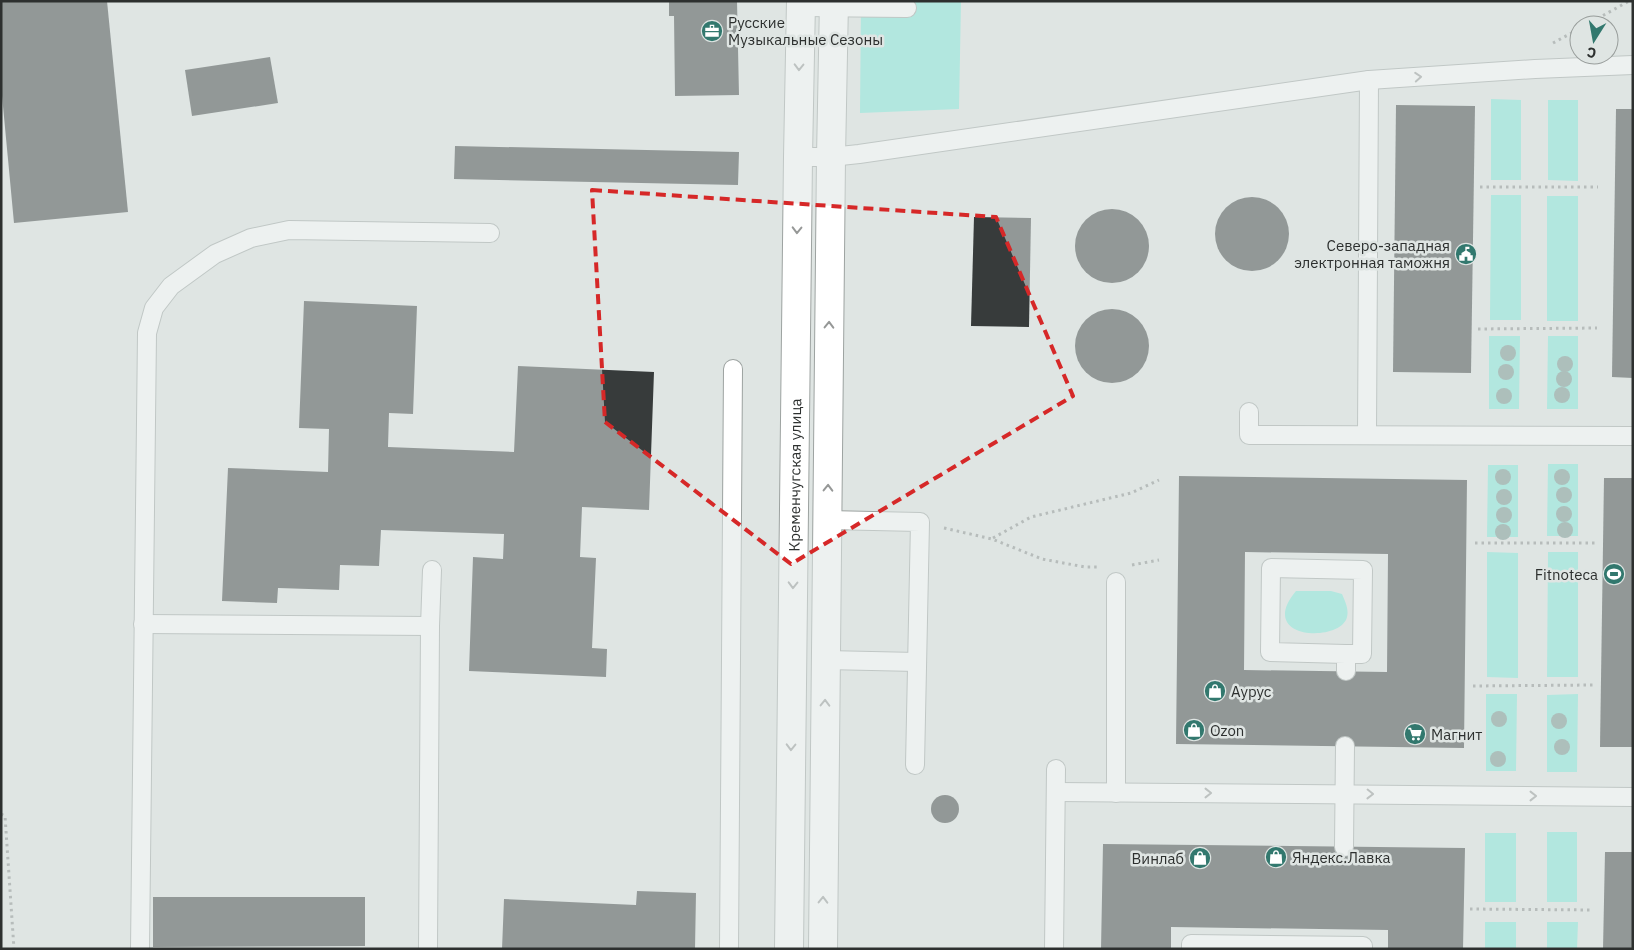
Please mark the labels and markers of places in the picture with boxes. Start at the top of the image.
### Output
place label: Русские Музыкальные Сезоны [728,13,883,49]
office icon: Русские Музыкальные Сезоны [700,19,724,43]
place label: Северо-западная электронная таможня [1294,236,1450,272]
public building icon: Северо-западная электронная таможня [1454,242,1478,266]
sports icon: Fitnoteca [1602,562,1626,586]
place label: Fitnoteca [1535,565,1598,584]
shop icon: Аурус [1203,679,1227,703]
place label: Аурус [1231,682,1272,701]
shop icon: Ozon [1182,718,1206,742]
place label: Ozon [1210,721,1244,740]
supermarket icon: Магнит [1403,722,1427,746]
place label: Магнит [1431,725,1482,744]
shop icon: Яндекс.Лавка [1264,845,1288,869]
shop icon: Винлаб [1188,846,1212,870]
place label: Яндекс.Лавка [1292,848,1391,867]
place label: Винлаб [1132,849,1184,868]

